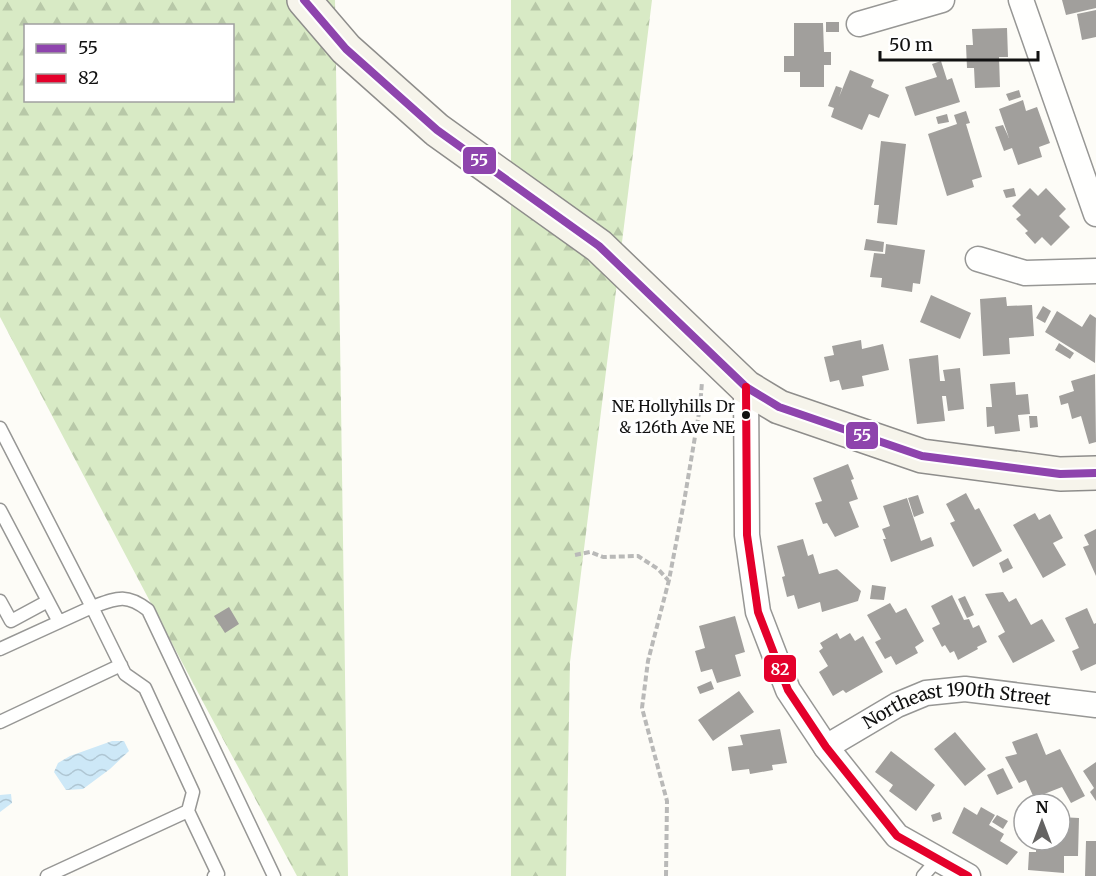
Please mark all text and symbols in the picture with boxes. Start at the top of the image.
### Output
legend [24,24,234,102]
scale bar [880,24,1038,62]
text: 50 m [889,33,933,56]
text: 55 [78,36,98,59]
text: 82 [78,66,99,89]
line badge: 55 [462,146,497,175]
text: 55 [470,150,488,170]
place label: NE Hollyhills Dr & 126th Ave NE [612,396,736,437]
marker: NE Hollyhills Dr & 126th Ave NE [740,409,752,421]
line badge: 55 [845,421,879,450]
text: 55 [853,425,871,445]
line badge: 82 [763,654,797,683]
text: 82 [770,659,790,679]
street label: Northeast 190th Street [858,677,1052,734]
north arrow [1012,792,1072,852]
text: N [1036,797,1049,817]

